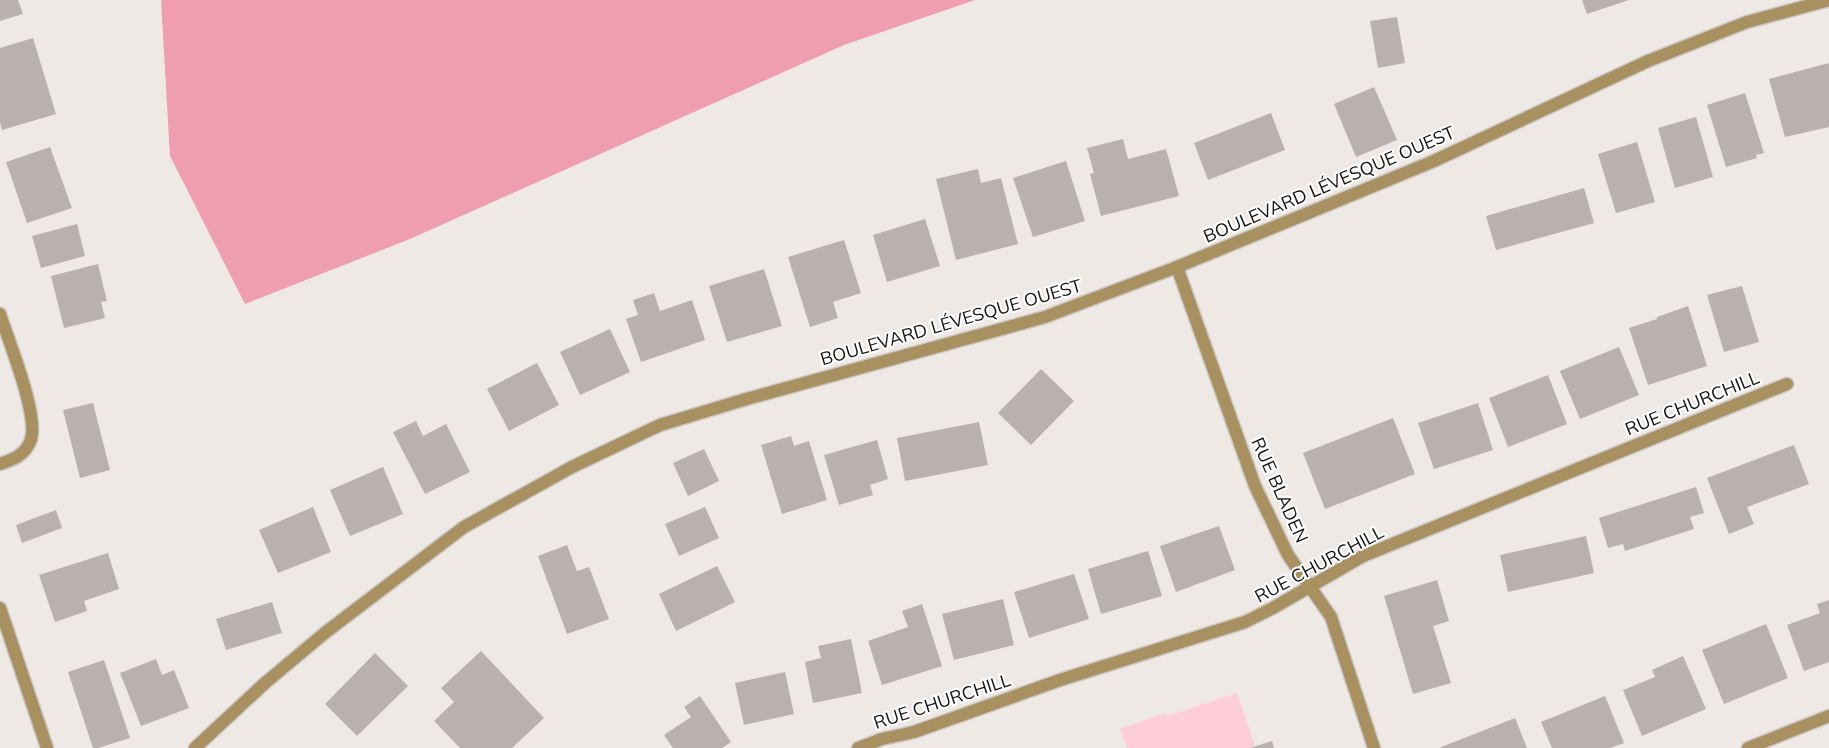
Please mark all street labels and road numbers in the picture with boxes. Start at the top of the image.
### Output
street label: BOULEVARD LÉVESQUE OUEST [1200,120,1458,248]
street label: BOULEVARD LÉVESQUE OUEST [818,274,1085,370]
street label: RUE CHURCHILL [1621,366,1763,440]
street label: RUE BLADEN [1246,434,1314,546]
street label: RUE CHURCHILL [1251,520,1388,608]
street label: RUE CHURCHILL [871,668,1014,734]

